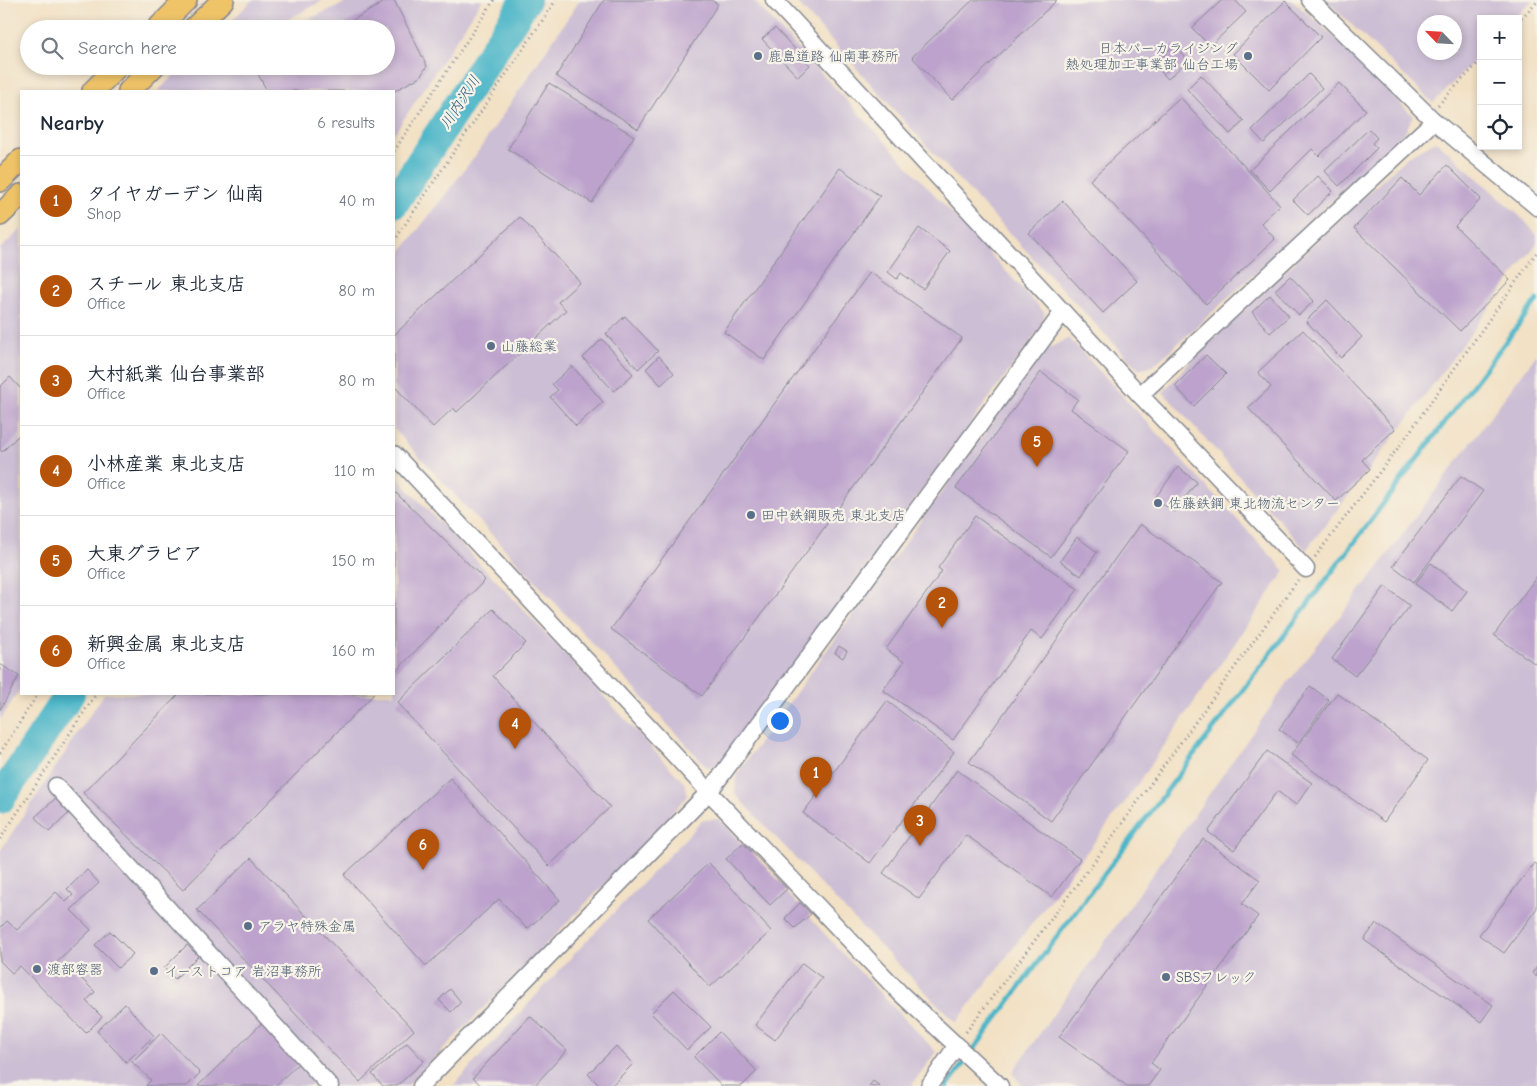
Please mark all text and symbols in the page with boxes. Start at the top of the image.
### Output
north arrow [1417,15,1462,60]
map controls [1477,15,1522,150]
button: + [1477,15,1522,60]
search box [20,20,395,75]
icon: search [38,34,66,62]
text: Search here [78,37,177,59]
place label: 日本パーカライジング 熱処理加工事業部 仙台工場 [1065,40,1238,73]
place label: 鹿島道路 仙南事務所 [768,48,899,65]
marker: 鹿島道路 仙南事務所 [752,50,764,62]
marker: 日本パーカライジング 熱処理加工事業部 仙台工場 [1242,50,1254,62]
button: − [1477,60,1522,105]
water label: 川内沢川 [436,72,484,132]
button: locate [1477,105,1522,150]
text: Nearby [40,111,104,135]
text: 6 results [317,114,375,132]
text: タイヤガーデン 仙南 [87,183,264,205]
text: 1 [53,192,59,210]
text: 40 m [339,192,375,210]
text: Shop [87,205,121,223]
text: スチール 東北支店 [87,273,245,295]
text: 2 [52,282,60,300]
text: 80 m [338,282,375,300]
text: Office [87,295,126,313]
place label: 山藤総業 [501,338,557,355]
marker: 山藤総業 [485,340,497,352]
text: 大村紙業 仙台事業部 [87,363,265,385]
text: 3 [52,372,60,390]
text: 80 m [338,372,375,390]
text: Office [87,385,126,403]
pin: 5 [1021,426,1053,467]
text: 小林産業 東北支店 [87,453,246,475]
text: 4 [52,462,60,480]
text: 110 m [334,462,375,480]
text: Office [87,475,126,493]
place label: 佐藤鉄鋼 東北物流センター [1168,495,1340,512]
marker: 佐藤鉄鋼 東北物流センター [1152,497,1164,509]
place label: 田中鉄鋼販売 東北支店 [761,507,906,524]
marker: 田中鉄鋼販売 東北支店 [745,509,757,521]
text: 大東グラビア [87,543,202,565]
text: 5 [52,552,60,570]
text: 150 m [332,552,375,570]
text: Office [87,565,126,583]
pin: 2 [926,587,958,628]
text: 新興金属 東北支店 [87,633,246,655]
text: 6 [52,642,60,660]
text: 160 m [332,642,375,660]
text: Office [87,655,126,673]
pin: 4 [499,708,531,749]
your location [767,708,793,734]
pin: 1 [800,757,832,798]
pin: 3 [904,805,936,846]
pin: 6 [407,829,439,870]
place label: アラヤ特殊金属 [258,918,356,935]
marker: アラヤ特殊金属 [242,920,254,932]
place label: 渡部容器 [47,961,103,978]
marker: 渡部容器 [31,963,43,975]
place label: イーストコア 岩沼事務所 [164,963,322,980]
marker: イーストコア 岩沼事務所 [148,965,160,977]
place label: SBSフレック [1176,969,1256,986]
marker: SBSフレック [1160,971,1172,983]

